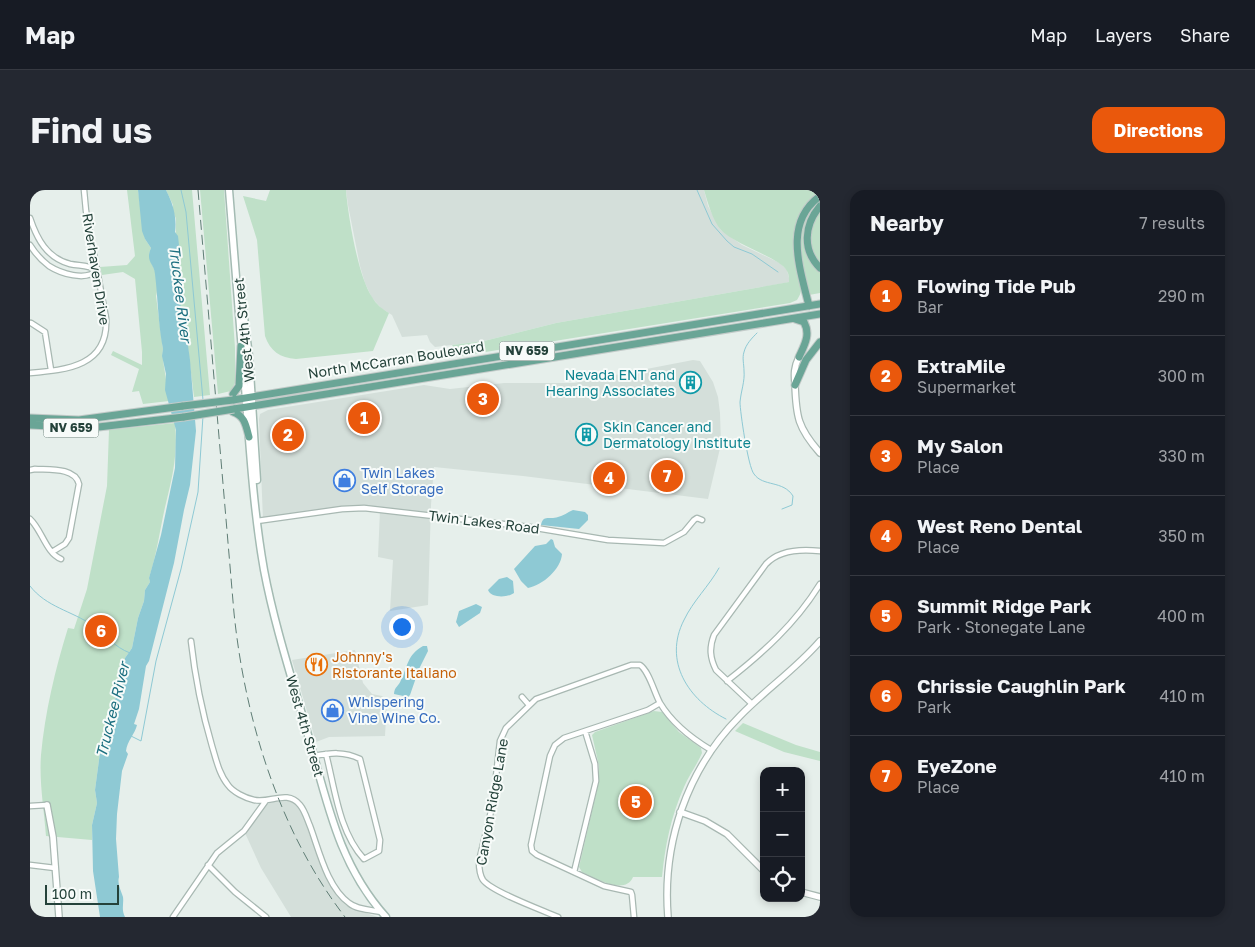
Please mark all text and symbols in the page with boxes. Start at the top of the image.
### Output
text: Map [25,20,75,49]
text: Map [1030,24,1067,46]
text: Layers [1095,24,1152,46]
text: Share [1180,24,1230,46]
button: Directions [1092,107,1225,153]
text: Find us [30,109,152,151]
text: Nearby [870,210,944,236]
street label: Riverhaven Drive [79,212,114,326]
text: 7 results [1139,213,1205,233]
water label: Truckee River [166,245,196,345]
text: Flowing Tide Pub [917,274,1076,297]
street label: West 4th Street [230,277,257,383]
text: 1 [882,286,890,306]
text: 290 m [1158,286,1205,306]
text: Bar [917,297,943,317]
street label: North McCarran Boulevard [307,337,485,382]
road number: NV 659 [500,342,554,360]
text: ExtraMile [917,354,1006,377]
place label: Nevada ENT and Hearing Associates [546,366,675,399]
text: 2 [881,366,891,386]
text: 300 m [1158,366,1205,386]
building icon: Nevada ENT and Hearing Associates [679,371,703,395]
text: Supermarket [917,377,1016,397]
pin: 3 [467,380,499,418]
pin: 1 [348,399,380,437]
pin: 2 [272,416,304,454]
road number: NV 659 [43,418,98,438]
place label: Skin Cancer and Dermatology Institute [603,418,751,451]
building icon: Skin Cancer and Dermatology Institute [575,423,599,447]
text: My Salon [917,434,1003,457]
text: 3 [881,446,891,466]
text: 330 m [1158,446,1205,466]
pin: 7 [651,457,683,495]
text: Place [917,457,960,477]
pin: 4 [593,459,625,497]
place label: Twin Lakes Self Storage [361,464,444,497]
shop icon: Twin Lakes Self Storage [333,469,357,493]
street label: Twin Lakes Road [428,506,540,537]
text: West Reno Dental [917,514,1082,537]
text: 4 [881,526,891,546]
text: 350 m [1158,526,1205,546]
text: Place [917,537,960,557]
text: Summit Ridge Park [917,594,1091,617]
text: 5 [881,606,891,626]
text: 400 m [1157,606,1205,626]
pin: 6 [85,612,117,650]
your location [389,614,415,640]
text: Park · Stonegate Lane [917,617,1085,637]
place label: Johnny's Ristorante Italiano [332,648,457,681]
restaurant icon: Johnny's Ristorante Italiano [304,653,328,677]
water label: Truckee River [92,658,133,759]
street label: West 4th Street [283,673,328,779]
text: Chrissie Caughlin Park [917,674,1126,697]
text: 6 [881,686,891,706]
text: 410 m [1159,686,1205,706]
place label: Whispering Vine Wine Co. [348,693,441,726]
text: Park [917,697,952,717]
shop icon: Whispering Vine Wine Co. [320,698,344,722]
street label: Canyon Ridge Lane [472,737,511,867]
text: EyeZone [917,754,997,777]
text: 7 [882,766,890,786]
text: 410 m [1159,766,1205,786]
map controls [760,767,805,902]
button: + [760,767,805,812]
text: Place [917,777,960,797]
pin: 5 [620,783,652,821]
button: − [760,812,805,857]
button: locate [760,857,805,902]
scale bar [45,882,119,905]
text: 100 m [52,885,92,902]

